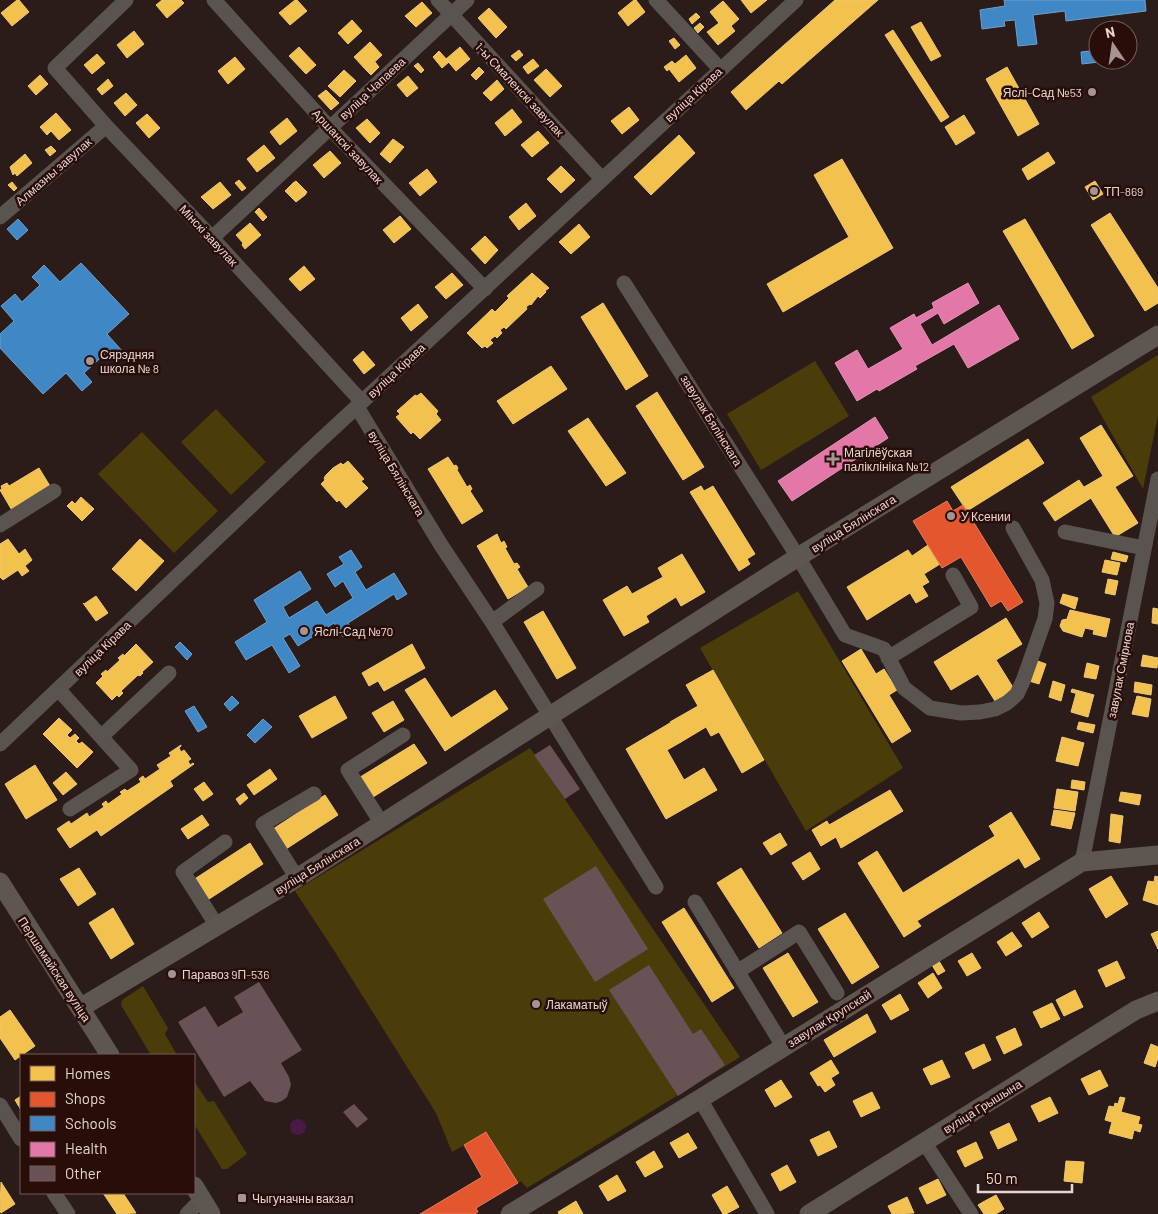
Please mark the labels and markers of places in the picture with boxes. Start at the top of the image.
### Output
place label: Яслі-Сад №53 [1003,85,1082,100]
marker: Яслі-Сад №53 [1086,86,1098,98]
place label: ТП-869 [1104,184,1143,198]
marker: ТП-869 [1088,185,1100,197]
place label: Сярэдняя школа № 8 [100,347,159,375]
marker: Сярэдняя школа № 8 [84,355,96,367]
place label: Магілёўская паліклініка №12 [844,445,929,473]
marker: Магілёўская паліклініка №12 [826,452,840,466]
place label: У Ксении [961,509,1011,523]
marker: У Ксении [945,510,957,522]
place label: Яслі-Сад №70 [314,624,393,639]
marker: Яслі-Сад №70 [298,625,310,637]
place label: Паравоз 9П-536 [182,967,269,982]
marker: Паравоз 9П-536 [166,968,178,980]
place label: Лакаматыў [546,997,608,1012]
marker: Лакаматыў [530,998,542,1010]
place label: Чыгуначны вакзал [252,1191,353,1206]
marker: Чыгуначны вакзал [236,1192,248,1204]

